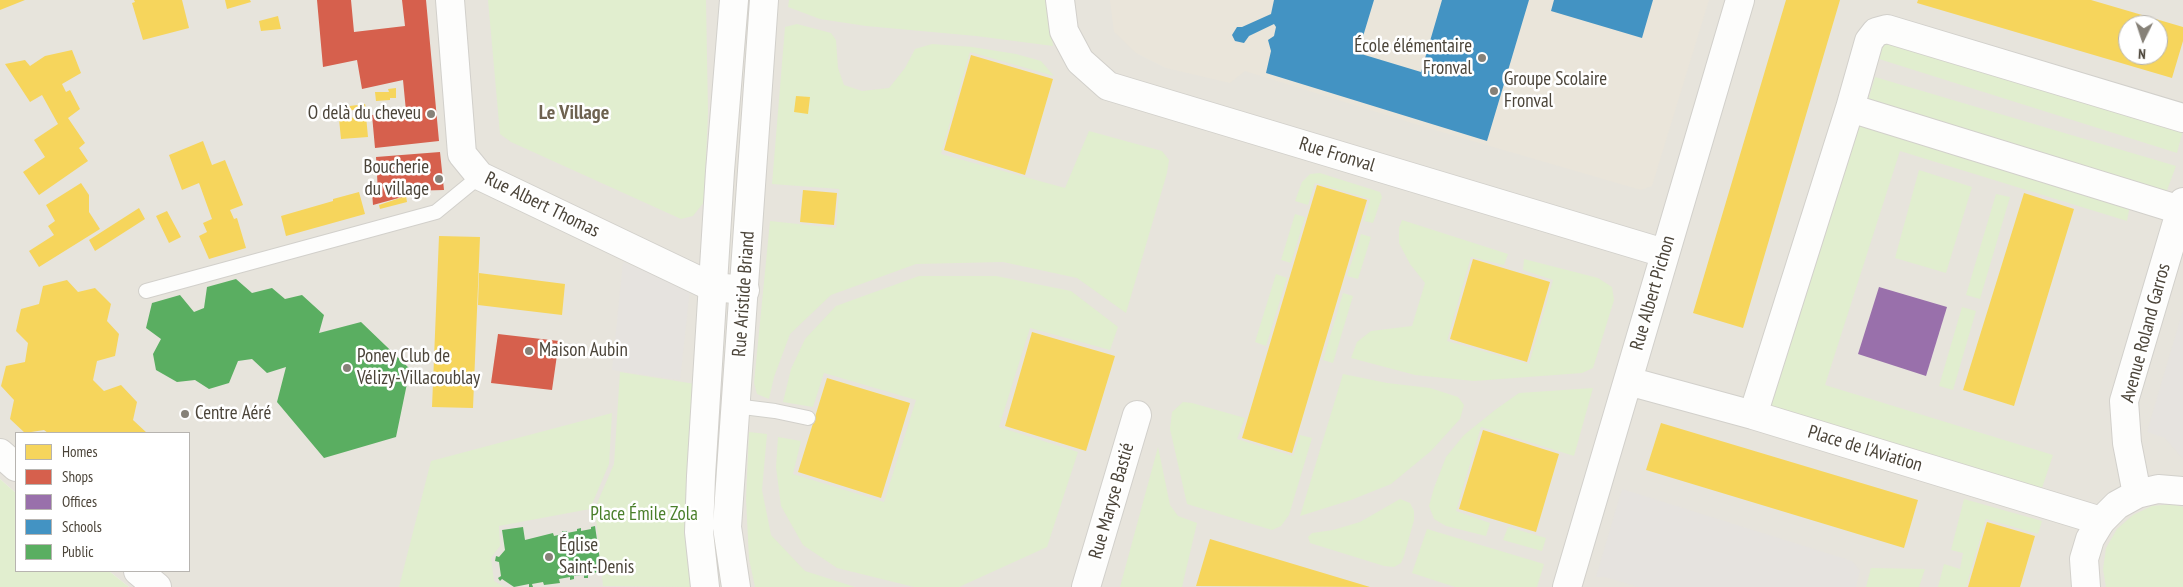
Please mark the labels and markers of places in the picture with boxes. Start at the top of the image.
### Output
place label: École élémentaire Fronval [1354,36,1472,80]
marker: École élémentaire Fronval [1476,52,1488,64]
place label: Groupe Scolaire Fronval [1504,69,1607,113]
marker: Groupe Scolaire Fronval [1488,85,1500,97]
place label: O delà du cheveu [308,103,421,125]
marker: O delà du cheveu [425,108,437,120]
place label: Boucherie du village [363,157,429,201]
marker: Boucherie du village [433,173,445,185]
place label: Maison Aubin [539,340,628,362]
marker: Maison Aubin [523,345,535,357]
place label: Poney Club de Vélizy-Villacoublay [357,346,480,390]
marker: Poney Club de Vélizy-Villacoublay [341,362,353,374]
place label: Centre Aéré [195,403,271,425]
marker: Centre Aéré [179,408,191,420]
place label: Église Saint-Denis [559,535,634,579]
marker: Église Saint-Denis [543,551,555,563]

